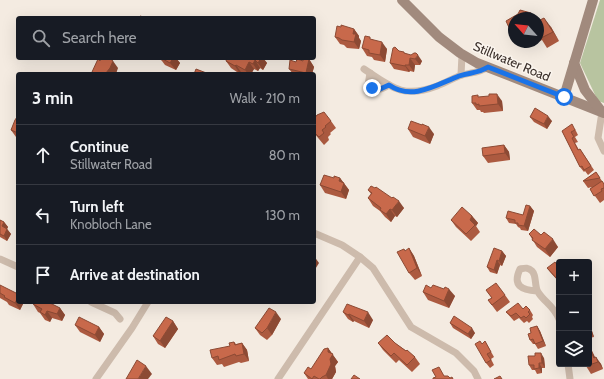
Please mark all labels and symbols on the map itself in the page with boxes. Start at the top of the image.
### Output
north arrow [508,12,544,48]
street label: Stillwater Road [471,38,553,84]
route end [363,79,381,97]
route start [555,88,573,106]

